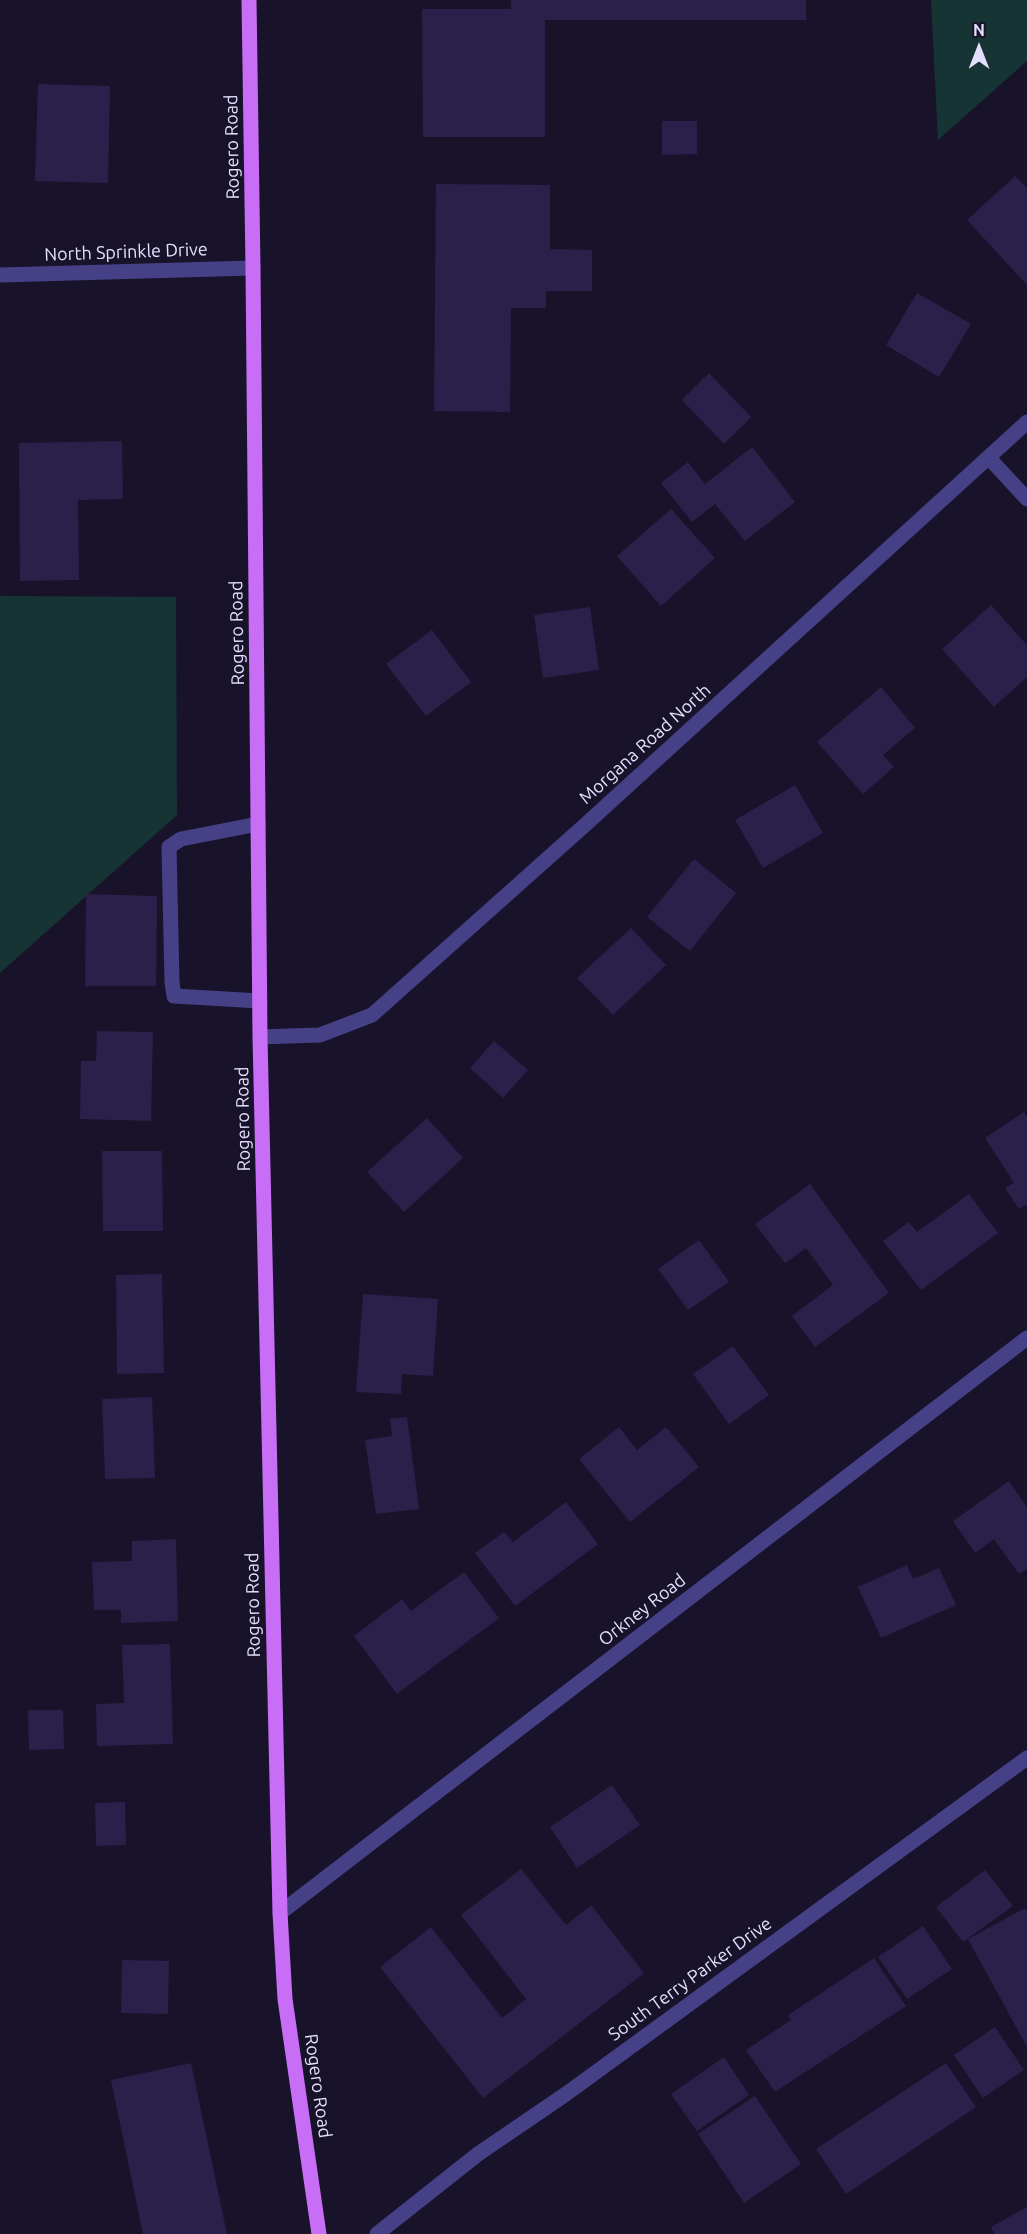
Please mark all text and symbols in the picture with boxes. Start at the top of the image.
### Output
north arrow [949,18,1009,78]
text: N [973,21,985,39]
street label: Rogero Road [220,94,244,200]
street label: North Sprinkle Drive [44,238,208,266]
street label: Rogero Road [225,580,249,686]
street label: Morgana Road North [575,679,715,809]
street label: Rogero Road [231,1066,255,1172]
street label: Rogero Road [241,1552,265,1658]
street label: Orkney Road [594,1569,690,1651]
street label: South Terry Parker Drive [604,1913,776,2045]
street label: Rogero Road [300,2033,336,2139]

